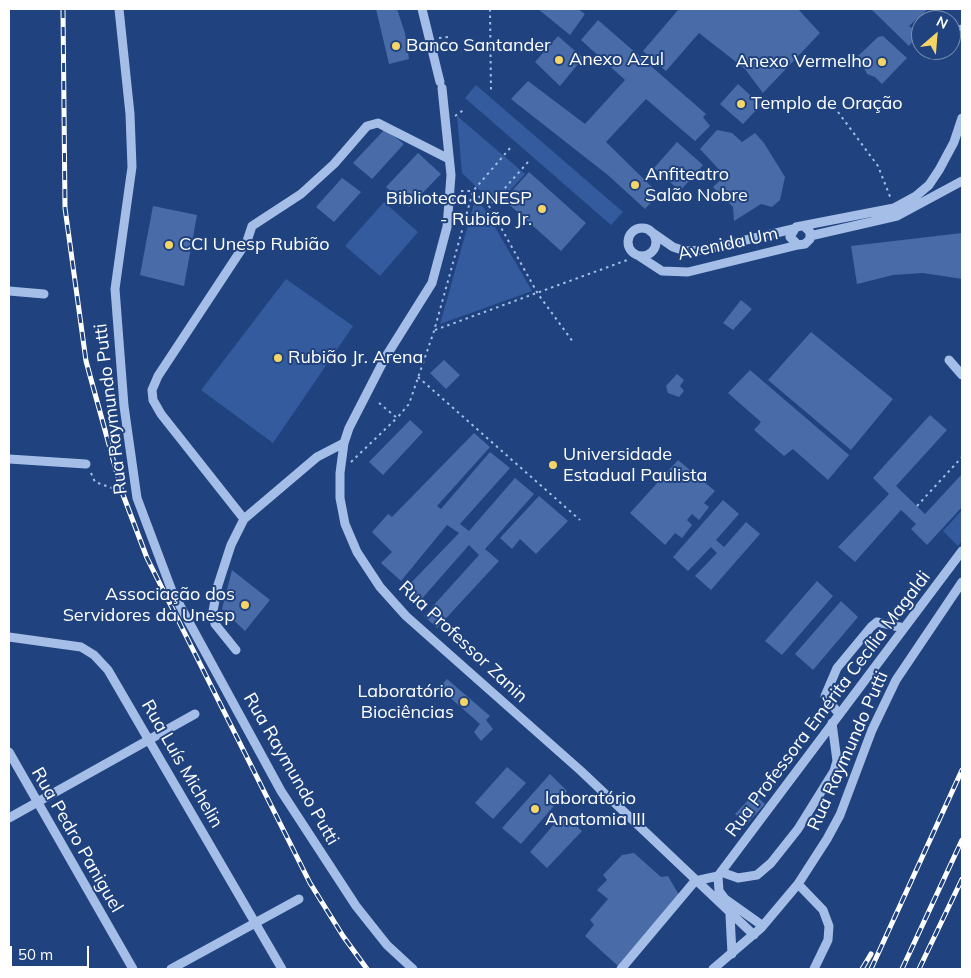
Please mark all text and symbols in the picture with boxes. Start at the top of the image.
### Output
north arrow [911,10,961,60]
text: N [934,12,951,33]
place label: Banco Santander [406,35,551,57]
marker: Banco Santander [390,40,402,52]
place label: Anexo Azul [569,49,664,71]
place label: Anexo Vermelho [736,51,872,73]
marker: Anexo Azul [553,54,565,66]
marker: Anexo Vermelho [876,56,888,68]
place label: Templo de Oração [751,93,903,115]
marker: Templo de Oração [735,98,747,110]
place label: Anfiteatro Salão Nobre [645,164,748,206]
marker: Anfiteatro Salão Nobre [629,179,641,191]
place label: Biblioteca UNESP - Rubião Jr. [386,188,532,230]
marker: Biblioteca UNESP - Rubião Jr. [536,203,548,215]
street label: Avenida Um [676,223,780,265]
place label: CCI Unesp Rubião [179,234,330,256]
marker: CCI Unesp Rubião [163,239,175,251]
street label: Rua Raymundo Putti [90,322,132,496]
place label: Rubião Jr. Arena [288,347,423,369]
marker: Rubião Jr. Arena [272,352,284,364]
place label: Universidade Estadual Paulista [563,444,707,486]
marker: Universidade Estadual Paulista [547,459,559,471]
street label: Rua Professora Emérita Cecília Magaldi [721,567,935,841]
street label: Rua Professor Zanin [394,577,532,707]
place label: Associação dos Servidores da Unesp [63,584,235,626]
marker: Associação dos Servidores da Unesp [239,599,251,611]
street label: Rua Raymundo Putti [803,668,893,834]
place label: Laboratório Biociências [357,681,454,724]
street label: Rua Raymundo Putti [239,689,343,849]
street label: Rua Luís Michelin [137,696,227,832]
marker: Laboratório Biociências [458,696,470,708]
street label: Rua Pedro Paniguel [27,764,127,916]
place label: laboratório Anatomia III [545,788,646,831]
marker: laboratório Anatomia III [529,803,541,815]
scale bar [12,936,91,968]
text: 50 m [18,945,53,964]

